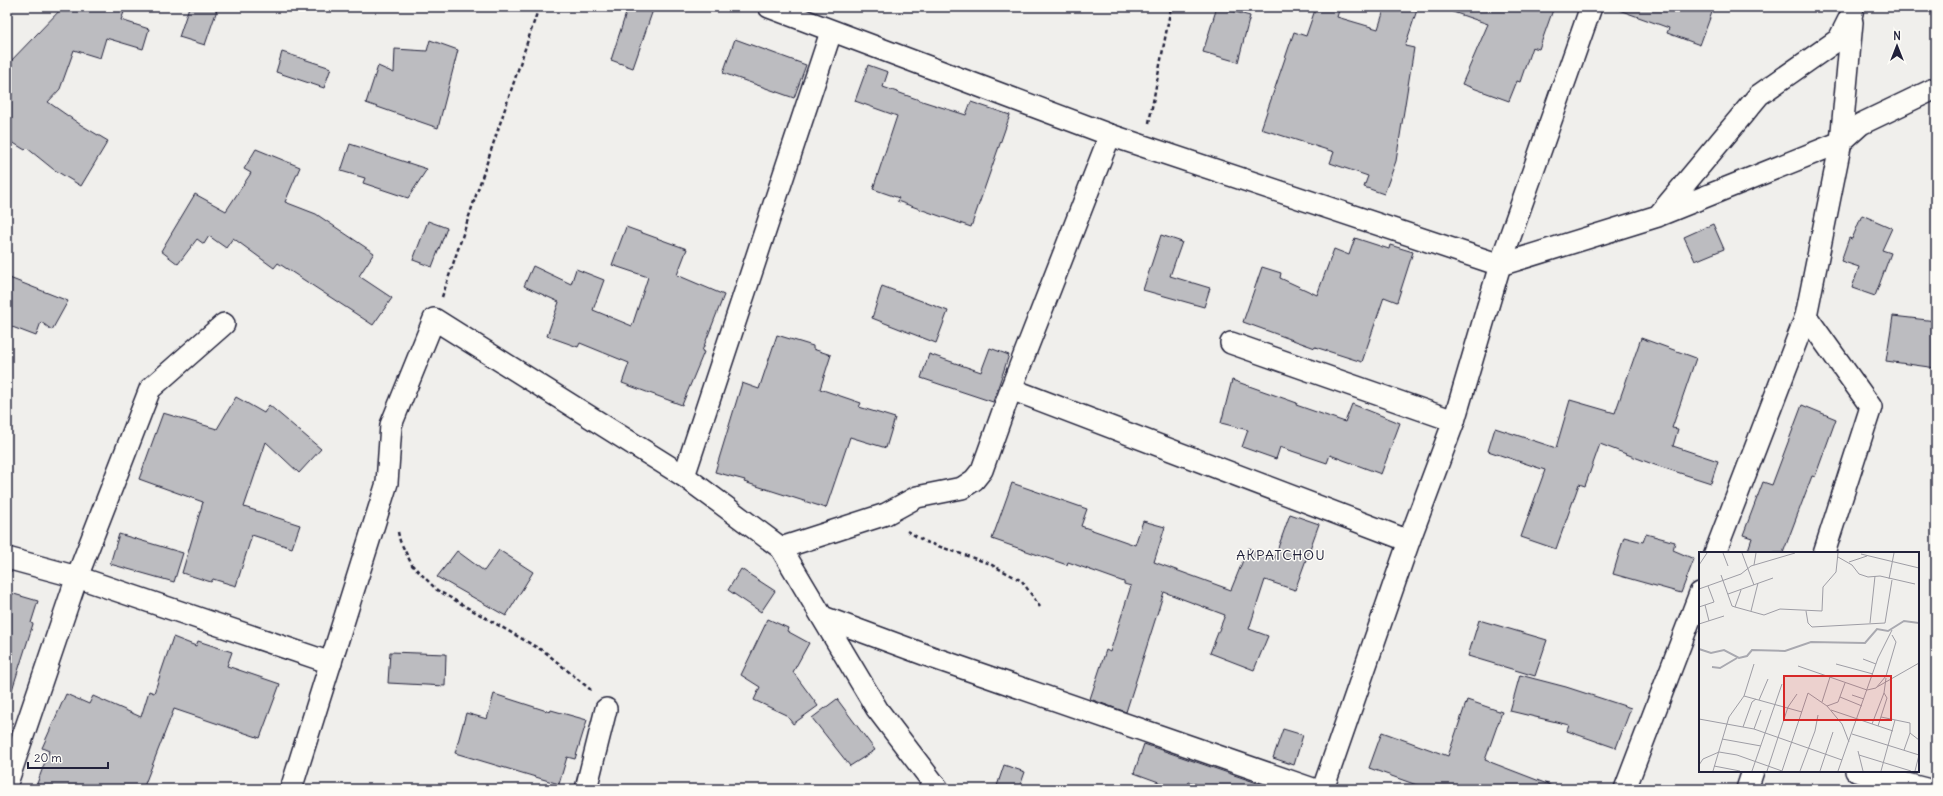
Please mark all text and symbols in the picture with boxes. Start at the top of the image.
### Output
north arrow [1877,26,1917,66]
text: N [1893,29,1901,43]
district label: AKPATCHOU [1236,546,1326,564]
inset map [1699,552,1919,772]
scale bar [28,744,108,770]
text: 20 m [34,750,62,765]

